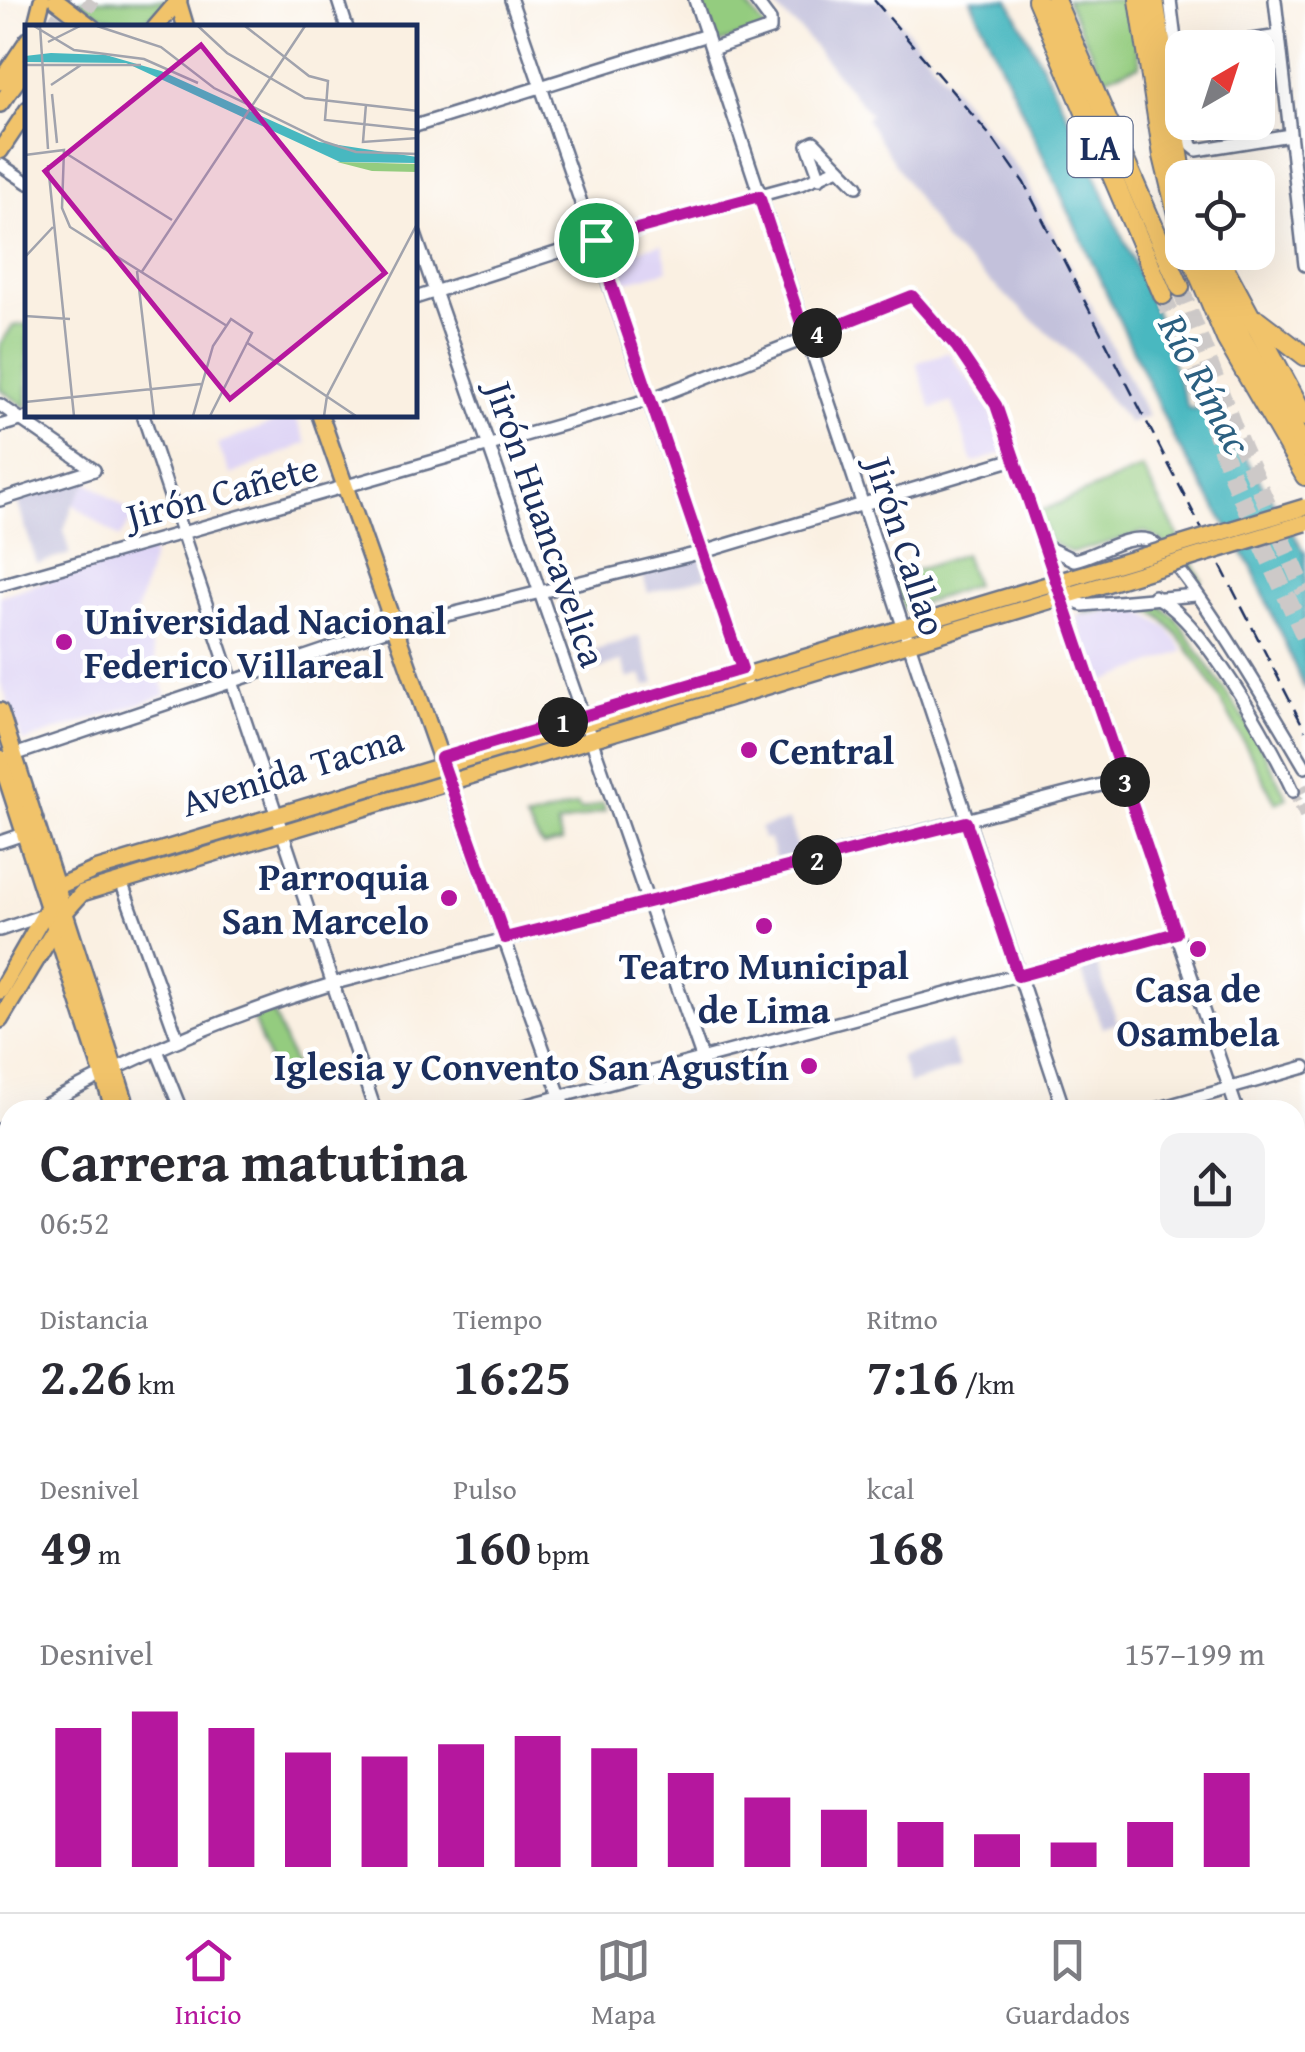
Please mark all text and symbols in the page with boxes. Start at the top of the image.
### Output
inset map [25,25,418,418]
north arrow [1165,30,1275,140]
map controls [1165,30,1275,270]
road number: LA [1068,117,1132,177]
button: locate [1165,160,1275,270]
pin [554,198,639,283]
icon: arrive [569,213,624,268]
water label: Río Rímac [1144,302,1268,466]
pin: 4 [792,308,842,358]
text: 4 [810,312,824,353]
street label: Jirón Huancavelica [471,370,622,674]
street label: Jirón Cañete [116,439,324,545]
street label: Jirón Callao [851,446,962,642]
place label: Universidad Nacional Federico Villareal [84,592,446,692]
marker: Universidad Nacional Federico Villareal [53,631,75,653]
pin: 1 [538,697,588,747]
text: 1 [556,701,570,742]
street label: Avenida Tacna [174,710,410,830]
place label: Central [769,722,895,778]
marker: Central [738,739,760,761]
pin: 3 [1100,757,1150,807]
text: 3 [1118,761,1132,802]
pin: 2 [792,835,842,885]
text: 2 [810,839,824,880]
place label: Parroquia San Marcelo [222,848,430,948]
marker: Parroquia San Marcelo [438,887,460,909]
marker: Teatro Municipal de Lima [753,915,775,937]
place label: Teatro Municipal de Lima [619,937,909,1037]
marker: Casa de Osambela [1187,938,1209,960]
place label: Casa de Osambela [1116,960,1280,1060]
place label: Iglesia y Convento San Agustín [274,1038,790,1094]
marker: Iglesia y Convento San Agustín [798,1055,820,1077]
text: Carrera matutina [40,1121,467,1201]
button: share [1160,1133,1265,1238]
text: 06:52 [40,1199,109,1246]
text: Distancia [40,1298,148,1339]
text: Tiempo [453,1298,542,1339]
text: Ritmo [867,1298,938,1339]
text: 2.26 [40,1339,132,1412]
text: 16:25 [453,1339,571,1412]
text: 7:16 [867,1339,959,1412]
text: km [132,1363,175,1404]
text: /km [959,1363,1015,1404]
text: Desnivel [40,1468,139,1509]
text: Pulso [453,1468,517,1509]
text: kcal [867,1468,914,1509]
text: 49 [40,1509,92,1582]
text: 160 [453,1509,531,1582]
text: 168 [867,1509,944,1582]
text: m [92,1533,121,1574]
text: bpm [531,1533,590,1574]
text: Desnivel [40,1630,153,1677]
text: 157–199 m [1124,1630,1265,1677]
tab: Inicio [175,1933,242,2034]
tab: Mapa [591,1933,656,2034]
tab: Guardados [1005,1933,1130,2034]

